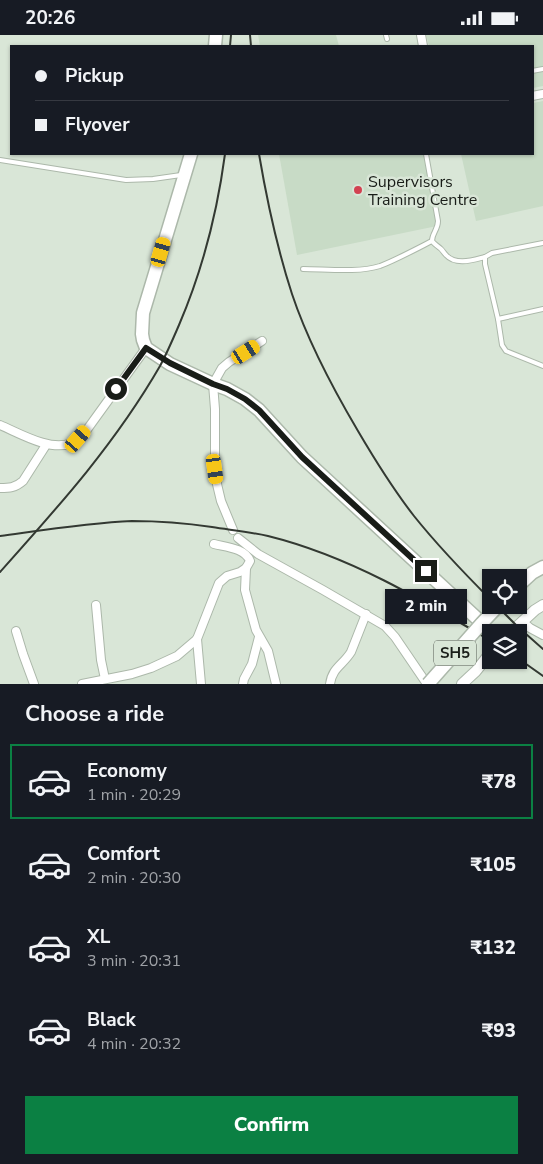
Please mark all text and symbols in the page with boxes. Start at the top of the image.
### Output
text: 20:26 [25,5,75,31]
text: Pickup [65,63,124,89]
text: Flyover [65,112,130,138]
place label: Supervisors Training Centre [368,171,477,211]
marker: Supervisors Training Centre [352,184,364,196]
car [149,236,172,268]
car [229,338,262,366]
route start [105,378,127,400]
car [62,423,93,455]
car [205,453,224,485]
route end [415,560,437,582]
map controls [482,569,527,669]
button: locate [482,569,527,614]
callout: 2 min [385,589,467,623]
text: 2 min [405,595,447,617]
button: layers [482,624,527,669]
road number: SH5 [434,641,476,665]
text: Choose a ride [25,699,164,729]
text: Economy [87,758,167,784]
icon: car [27,759,72,804]
text: ₹78 [482,769,516,795]
text: 1 min · 20:29 [87,784,181,806]
text: Comfort [87,841,160,867]
icon: car [27,842,72,887]
text: ₹105 [470,852,516,878]
text: 2 min · 20:30 [87,867,181,889]
text: XL [87,924,110,950]
icon: car [27,925,72,970]
text: ₹132 [470,935,516,961]
text: 3 min · 20:31 [87,950,181,972]
text: Black [87,1007,136,1033]
icon: car [27,1008,72,1053]
text: ₹93 [482,1018,516,1044]
text: 4 min · 20:32 [87,1033,181,1055]
button: Confirm [25,1096,518,1154]

